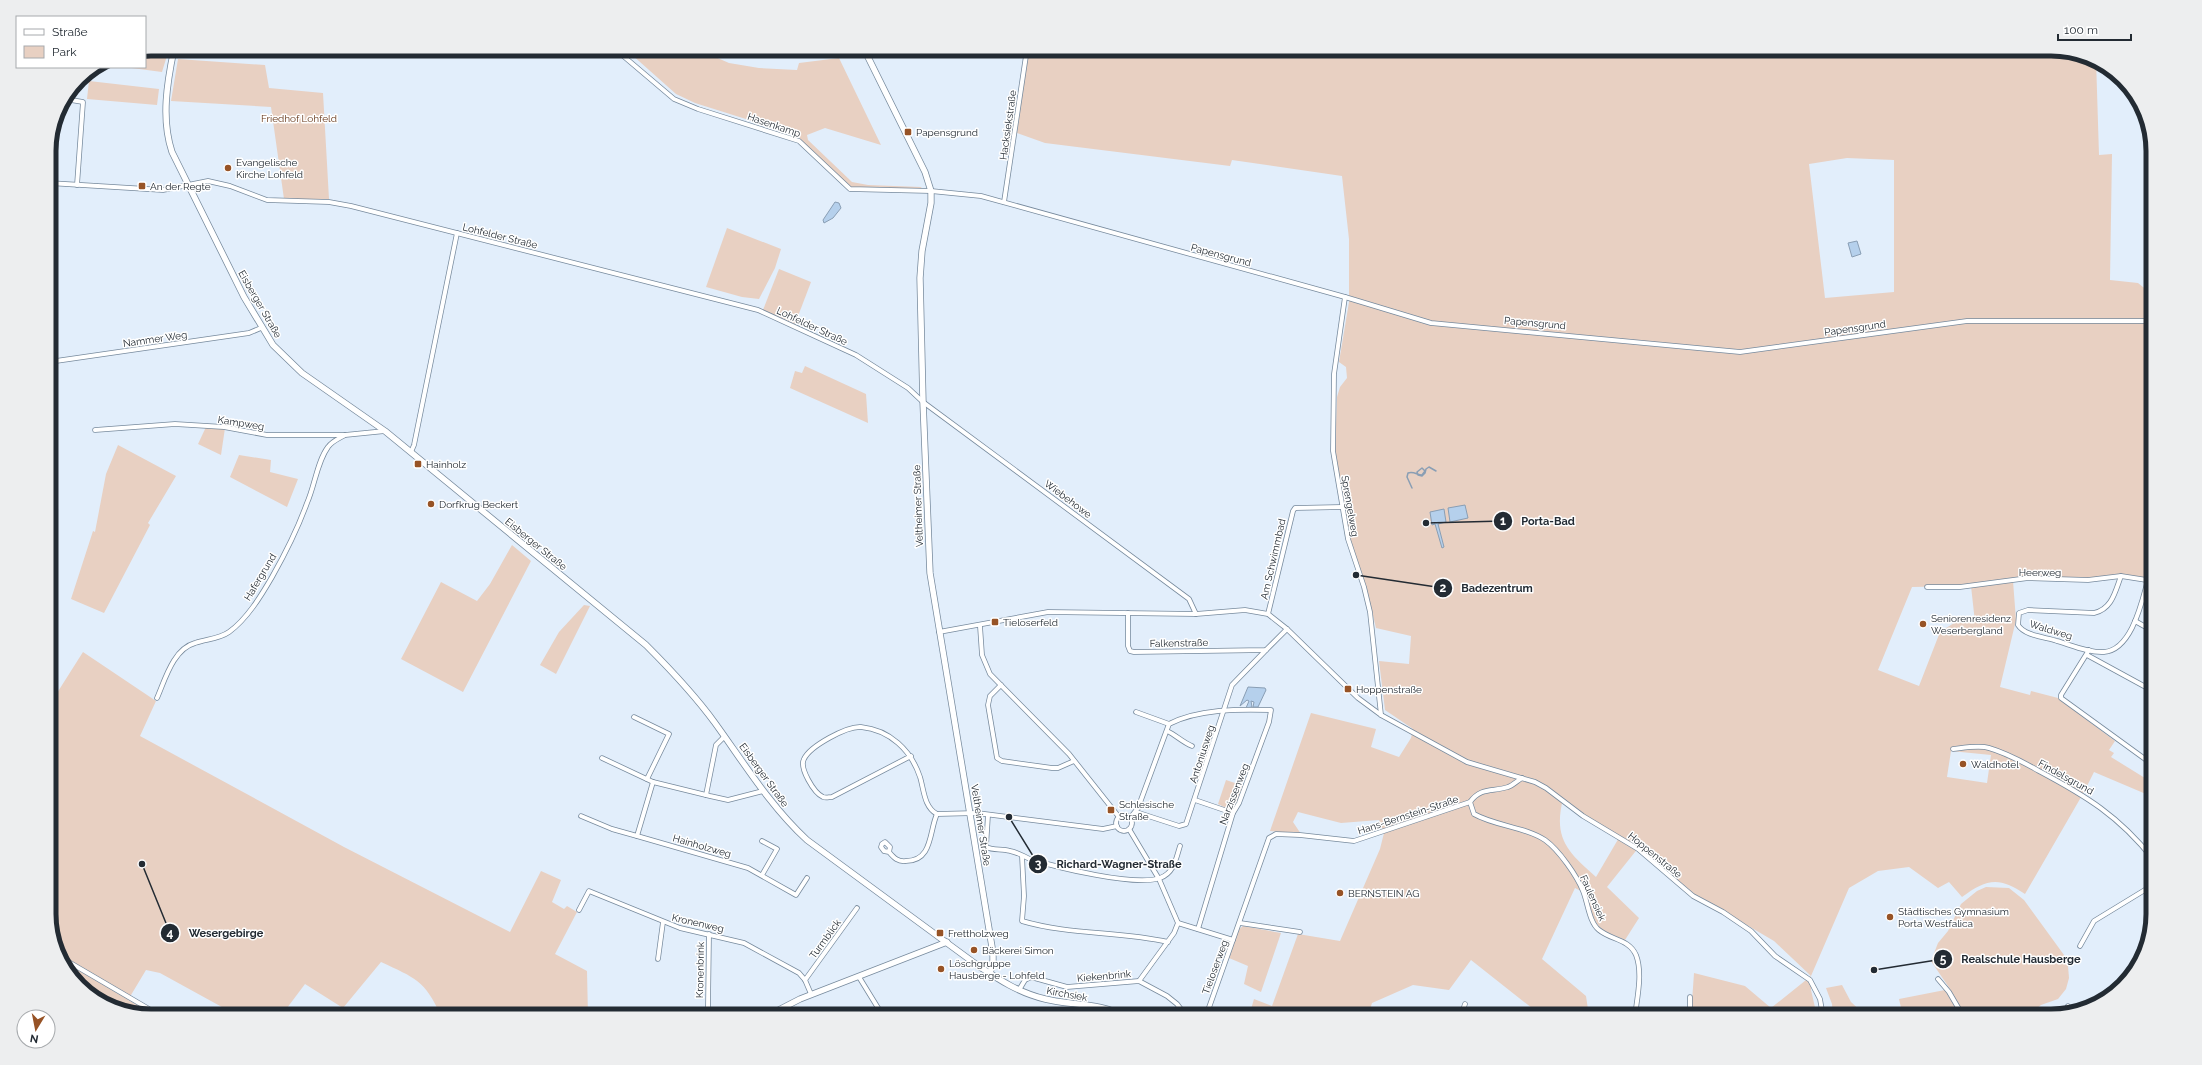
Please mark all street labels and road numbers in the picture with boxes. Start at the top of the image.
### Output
street label: Hacksiekstraße [998,89,1018,161]
street label: Hasenkamp [746,111,802,139]
street label: Lohfelder Straße [461,221,539,251]
street label: Papensgrund [1190,242,1252,268]
street label: Eisberger Straße [236,268,284,340]
street label: Lohfelder Straße [775,305,849,347]
street label: Papensgrund [1504,315,1566,331]
street label: Papensgrund [1824,318,1886,338]
street label: Nammer Weg [122,329,188,349]
street label: Kampweg [217,414,265,432]
street label: Veltheimer Straße [911,464,925,547]
street label: Sprengelweg [1339,475,1361,537]
street label: Wiebehowe [1042,478,1094,520]
street label: Eisberger Straße [503,516,569,572]
street label: Am Schwimmbad [1258,518,1288,600]
street label: Hafergrund [242,552,278,602]
street label: Heerweg [2019,567,2061,578]
street label: Waldweg [2028,618,2074,642]
street label: Falkenstraße [1150,637,1209,649]
street label: Antoniusweg [1187,724,1217,784]
street label: Eisberger Straße [737,741,791,809]
street label: Findelsgrund [2037,757,2095,797]
street label: Narzissenweg [1217,762,1251,826]
street label: Veltheimer Straße [969,783,993,867]
street label: Hans-Bernstein-Straße [1356,793,1460,837]
street label: Hoppenstraße [1626,830,1684,880]
street label: Hainholzweg [672,832,732,860]
street label: Faulensiek [1578,873,1608,923]
street label: Kronenweg [671,912,725,934]
street label: Turmblick [807,917,843,961]
street label: Tieloserweg [1200,938,1230,996]
street label: Kronenbrink [694,941,706,998]
street label: Kiekenbrink [1077,968,1132,984]
street label: Kirchsiek [1046,985,1089,1003]

